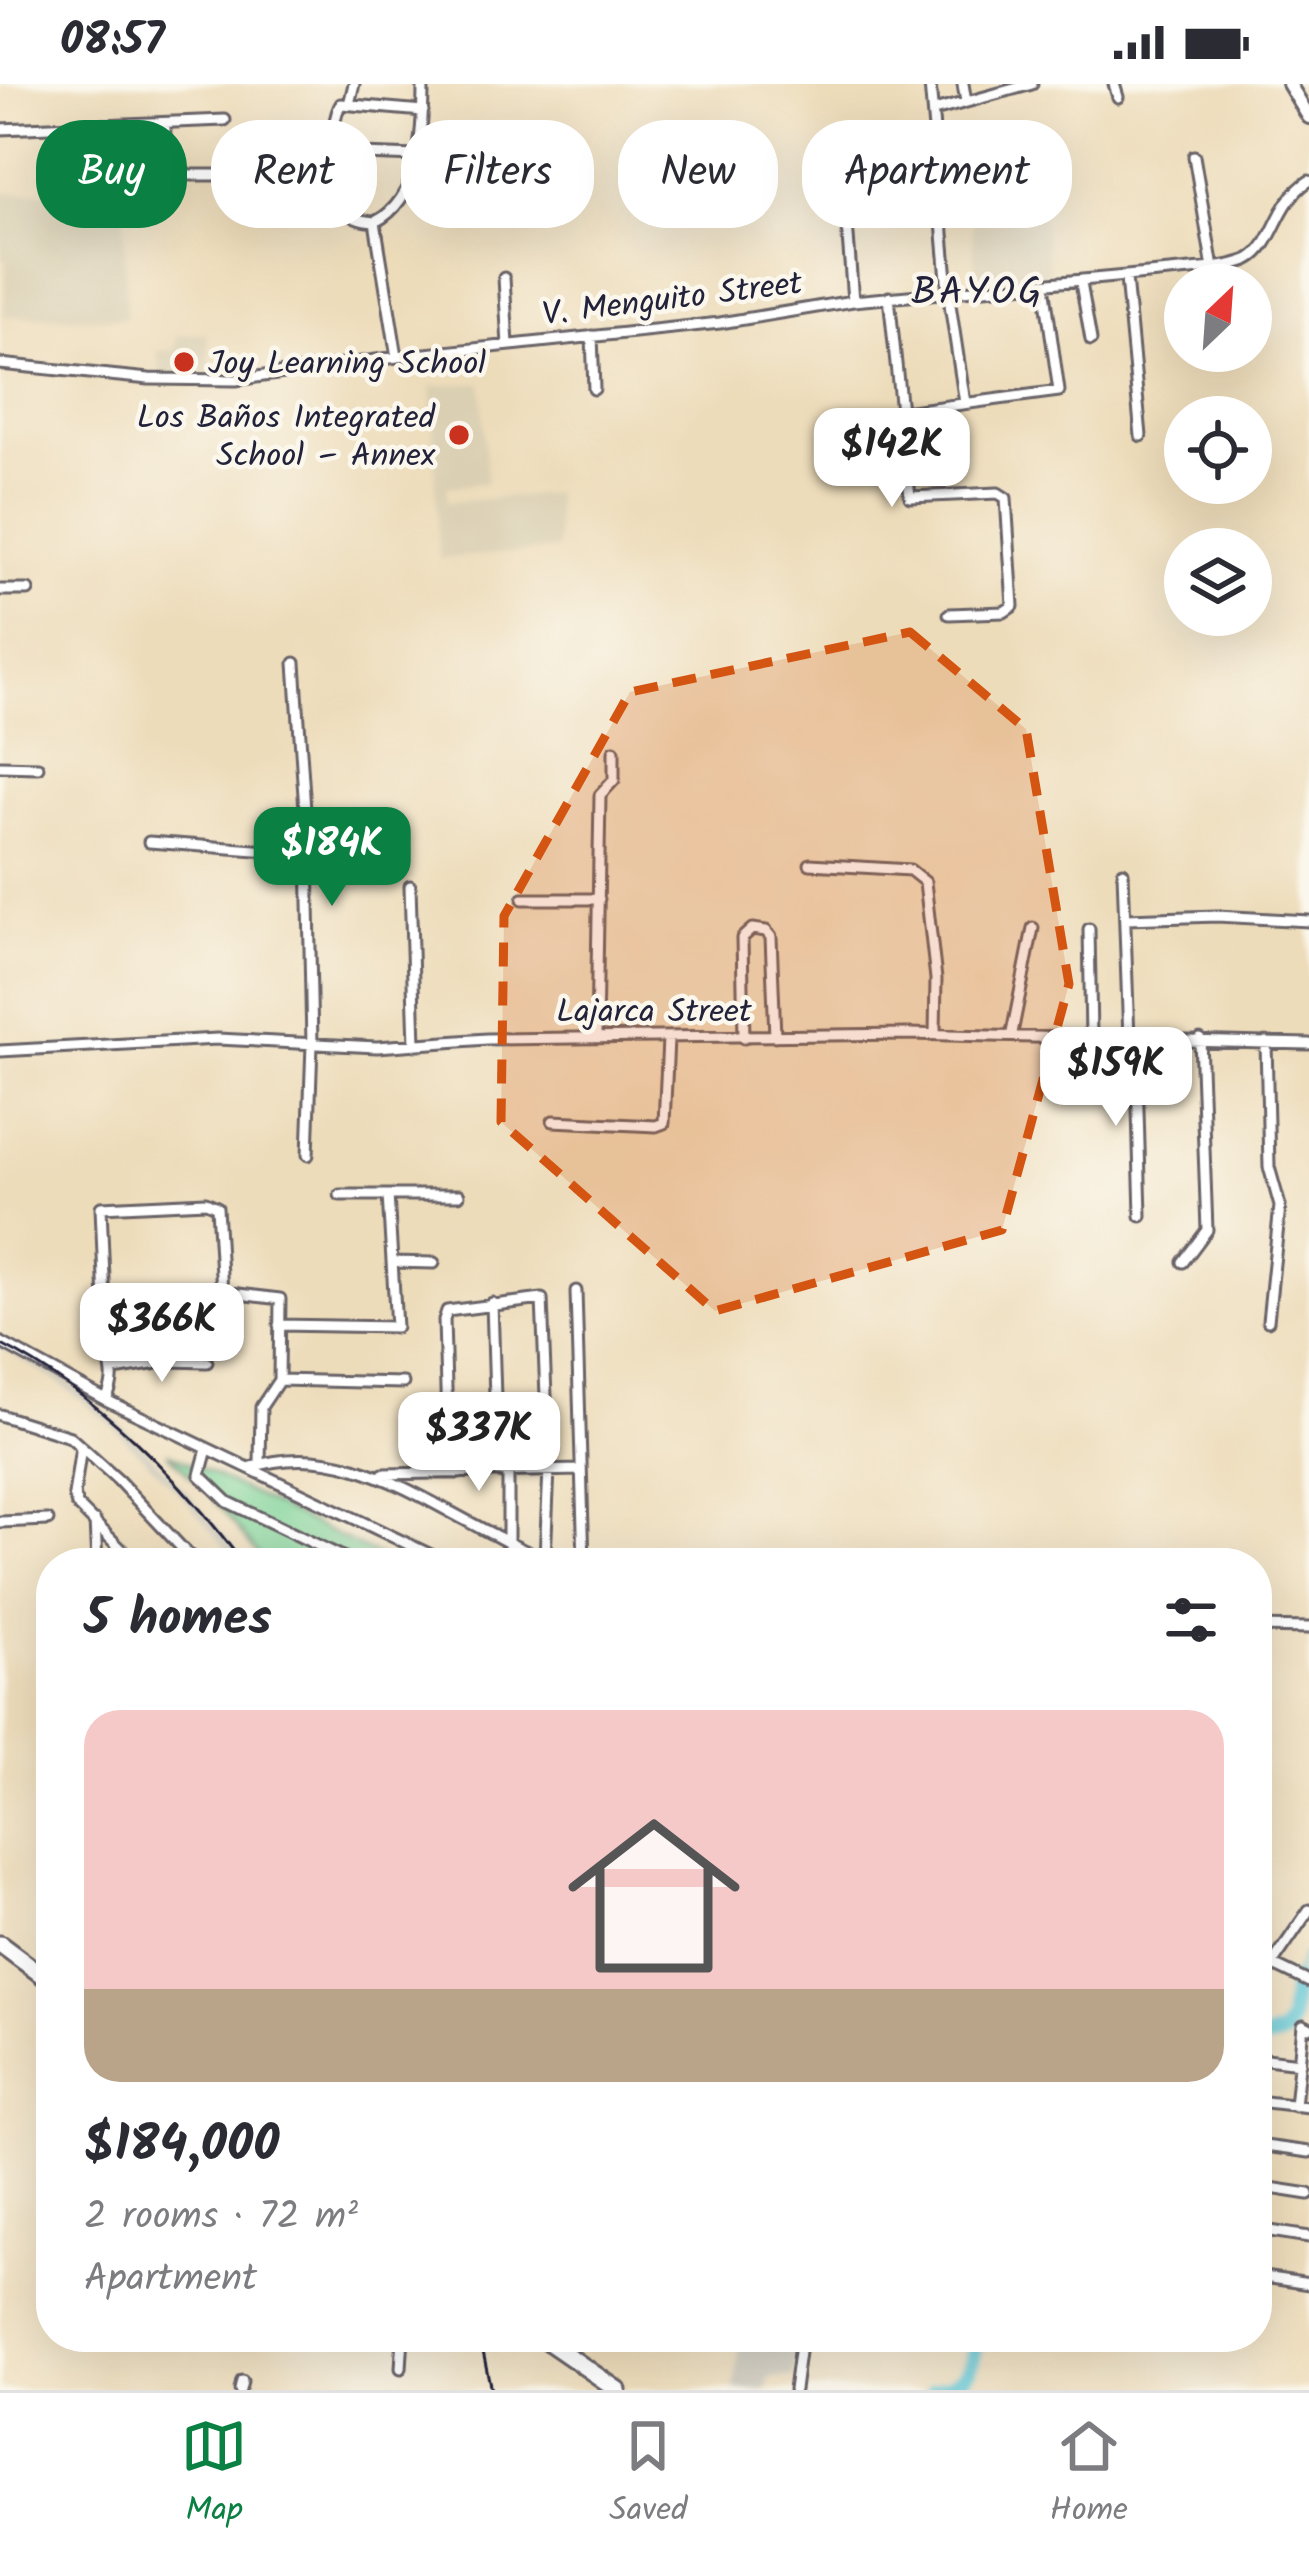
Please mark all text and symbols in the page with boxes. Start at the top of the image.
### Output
text: 08:57 [60,6,165,78]
chip: Buy [36,120,187,228]
chip: Rent [211,120,377,228]
chip: Filters [401,120,594,228]
chip: New [618,120,778,228]
chip: Apartment [802,120,1072,228]
street label: V. Menguito Street [540,258,806,343]
district label: BAYOG [911,263,1045,325]
north arrow [1164,264,1272,372]
map controls [1164,264,1272,636]
place label: Joy Learning School [208,339,486,392]
marker: Joy Learning School [171,349,197,375]
place label: Los Baños Integrated School – Annex [137,393,437,484]
button: locate [1164,396,1272,504]
pin: $142K [808,408,976,510]
text: $142K [841,416,943,478]
marker: Los Baños Integrated School – Annex [446,422,472,448]
button: layers [1164,528,1272,636]
pin: $184K [248,807,416,909]
text: $184K [281,815,383,877]
street label: Lajarca Street [556,987,753,1040]
pin: $159K [1032,1027,1200,1129]
text: $159K [1067,1035,1165,1097]
pin: $366K [78,1283,246,1385]
text: $366K [107,1291,217,1353]
pin: $337K [395,1392,563,1494]
text: $337K [425,1400,533,1462]
text: 5 homes [84,1580,272,1661]
icon: filters [1158,1587,1224,1653]
icon: home [546,1788,762,2004]
text: $184,000 [84,2106,279,2187]
text: 2 rooms · 72 m² [84,2187,358,2249]
text: Apartment [84,2249,257,2311]
tab: Map [181,2413,247,2538]
tab: Saved [609,2413,688,2538]
tab: Home [1050,2413,1128,2538]

